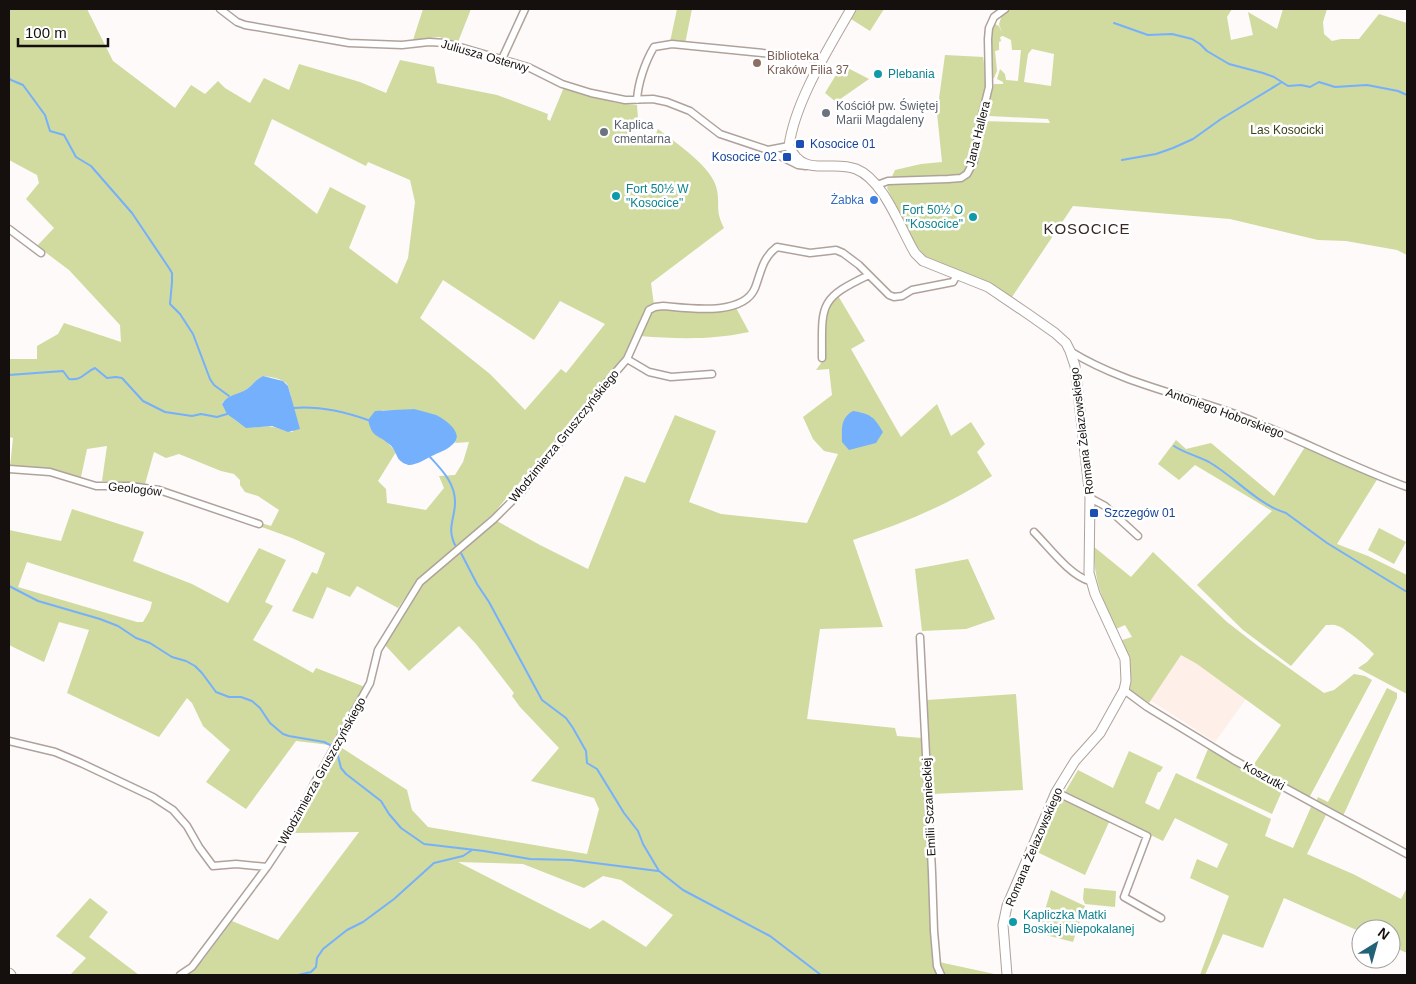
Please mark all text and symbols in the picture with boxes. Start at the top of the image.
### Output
scale bar [18,15,108,47]
text: 100 m [25,24,67,41]
street label: Juliusza Osterwy [439,37,531,75]
place label: Biblioteka Kraków Filia 37 [767,49,849,77]
marker: Biblioteka Kraków Filia 37 [751,57,763,69]
place label: Plebania [888,67,935,81]
marker: Plebania [872,68,884,80]
place label: Kościół pw. Świętej Marii Magdaleny [836,98,938,127]
street label: Jana Hallera [963,99,993,168]
marker: Kościół pw. Świętej Marii Magdaleny [820,107,832,119]
place label: Kaplica cmentarna [614,118,671,146]
park label: Las Kosocicki [1250,123,1324,137]
marker: Kaplica cmentarna [598,126,610,138]
place label: Kosocice 01 [810,137,876,151]
marker: Kosocice 01 [794,138,806,150]
place label: Kosocice 02 [712,150,777,164]
marker: Kosocice 02 [781,151,793,163]
place label: Fort 50½ W "Kosocice" [626,182,689,210]
marker: Fort 50½ W "Kosocice" [610,190,622,202]
place label: Żabka [831,193,864,207]
marker: Żabka [868,194,880,206]
place label: Fort 50½ O "Kosocice" [902,203,963,231]
marker: Fort 50½ O "Kosocice" [967,211,979,223]
district label: KOSOCICE [1043,220,1131,237]
street label: Romana Żelazowskiego [1067,366,1097,495]
street label: Włodzimierza Gruszczyńskiego [506,367,622,505]
street label: Antoniego Hoborskiego [1164,385,1286,441]
street label: Geologów [107,479,163,499]
place label: Szczegów 01 [1104,506,1176,520]
marker: Szczegów 01 [1088,507,1100,519]
street label: Włodzimierza Gruszczyńskiego [275,694,369,847]
street label: Emilii Sczanieckiej [919,757,939,857]
street label: Koszutki [1241,759,1287,793]
street label: Romana Żelazowskiego [1003,785,1066,909]
place label: Kapliczka Matki Boskiej Niepokalanej [1023,908,1134,936]
marker: Kapliczka Matki Boskiej Niepokalanej [1007,916,1019,928]
north arrow [1351,919,1401,969]
text: N [1375,924,1393,943]

